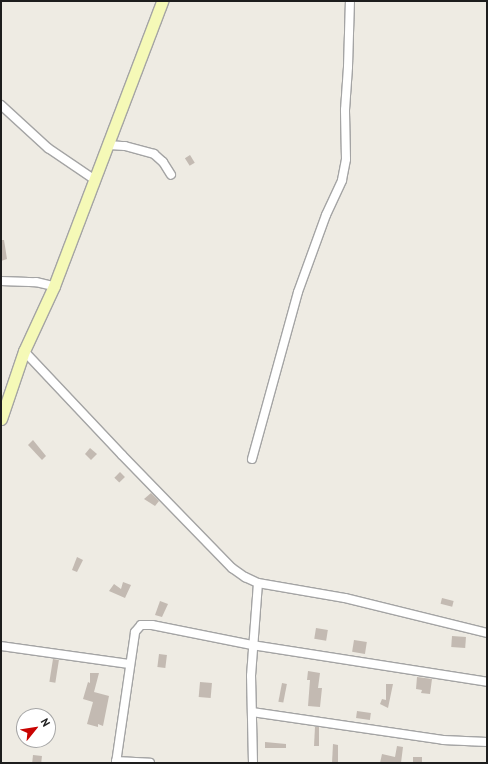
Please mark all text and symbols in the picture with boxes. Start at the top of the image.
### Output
north arrow [16,708,56,748]
text: N [38,716,53,729]

